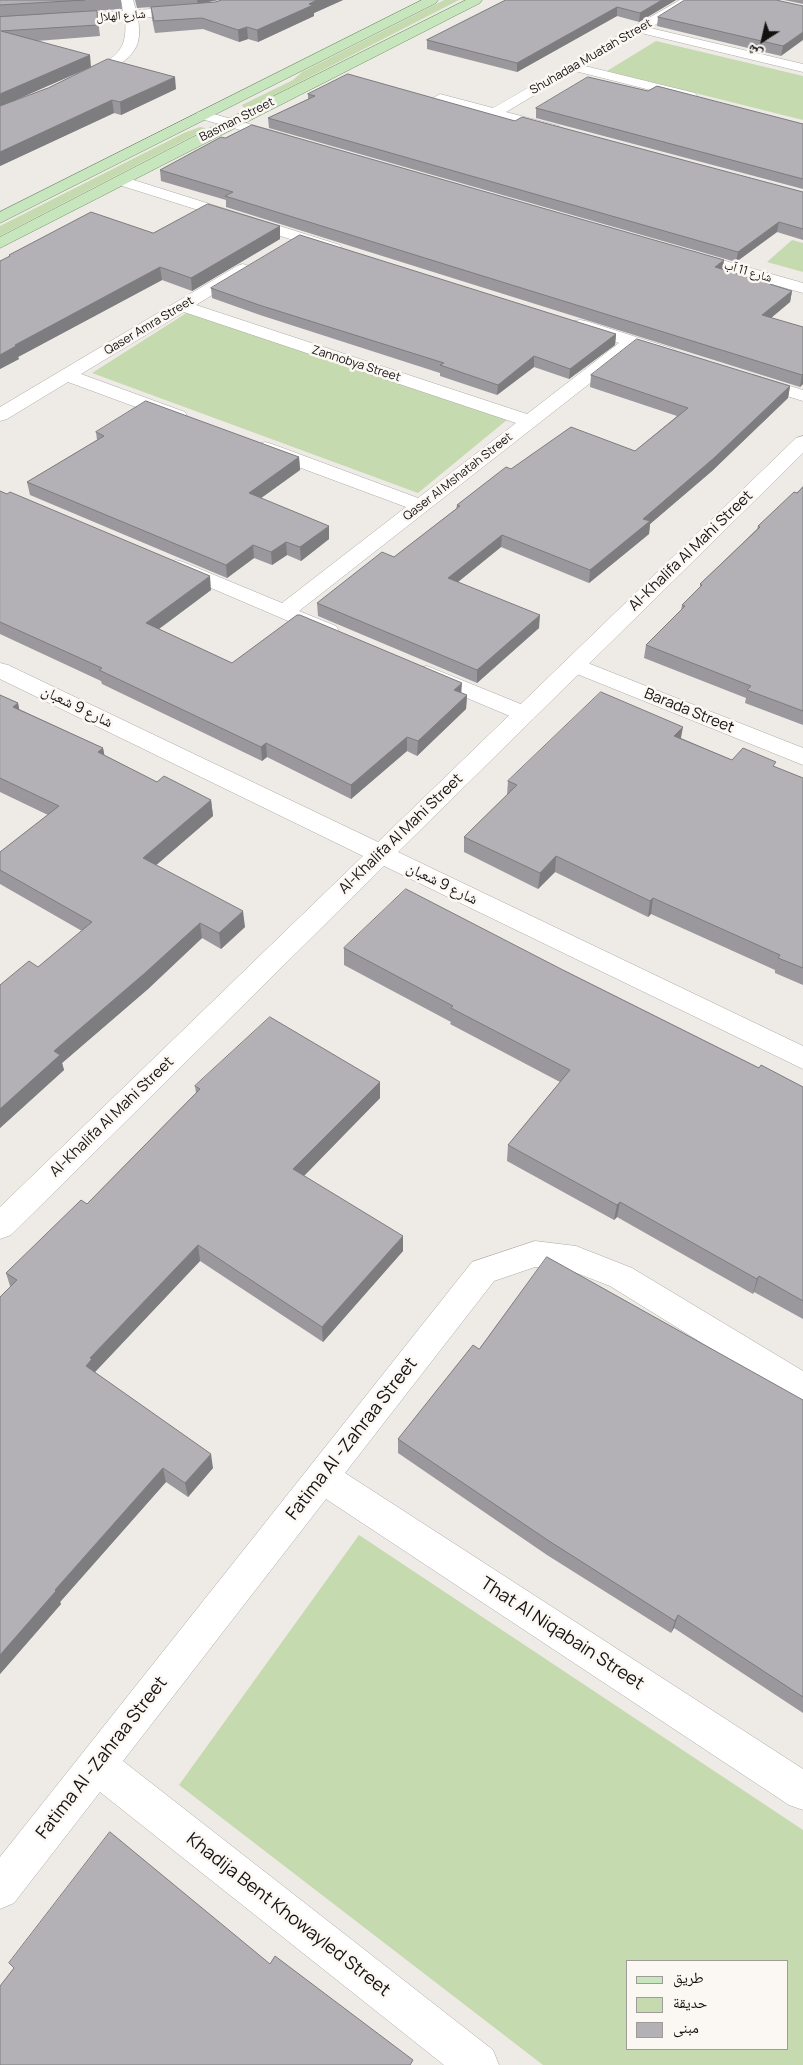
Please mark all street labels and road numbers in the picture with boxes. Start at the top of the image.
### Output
street label: شارع الهلال [96,7,146,25]
street label: Shuhadaa Muatah Street [527,16,655,98]
street label: Basman Street [197,95,277,145]
street label: شارع 11 آب [722,258,774,286]
street label: Qaser Amra Street [102,294,196,358]
street label: Zannobya Street [310,343,402,385]
street label: Qaser Al Mshatah Street [401,430,515,524]
street label: Al-Khalifa Al Mahi Street [625,487,757,615]
street label: شارع 9 شعبان [39,682,115,732]
street label: Barada Street [641,685,737,737]
street label: Al-Khalifa Al Mahi Street [335,770,467,898]
street label: شارع 9 شعبان [404,859,480,909]
street label: Al-Khalifa Al Mahi Street [46,1053,178,1181]
street label: Fatima Al -Zahraa Street [282,1354,422,1524]
street label: That Al Niqabain Street [476,1573,648,1695]
street label: Fatima Al -Zahraa Street [32,1673,172,1843]
street label: Khadija Bent Khowayled Street [182,1829,394,2001]

